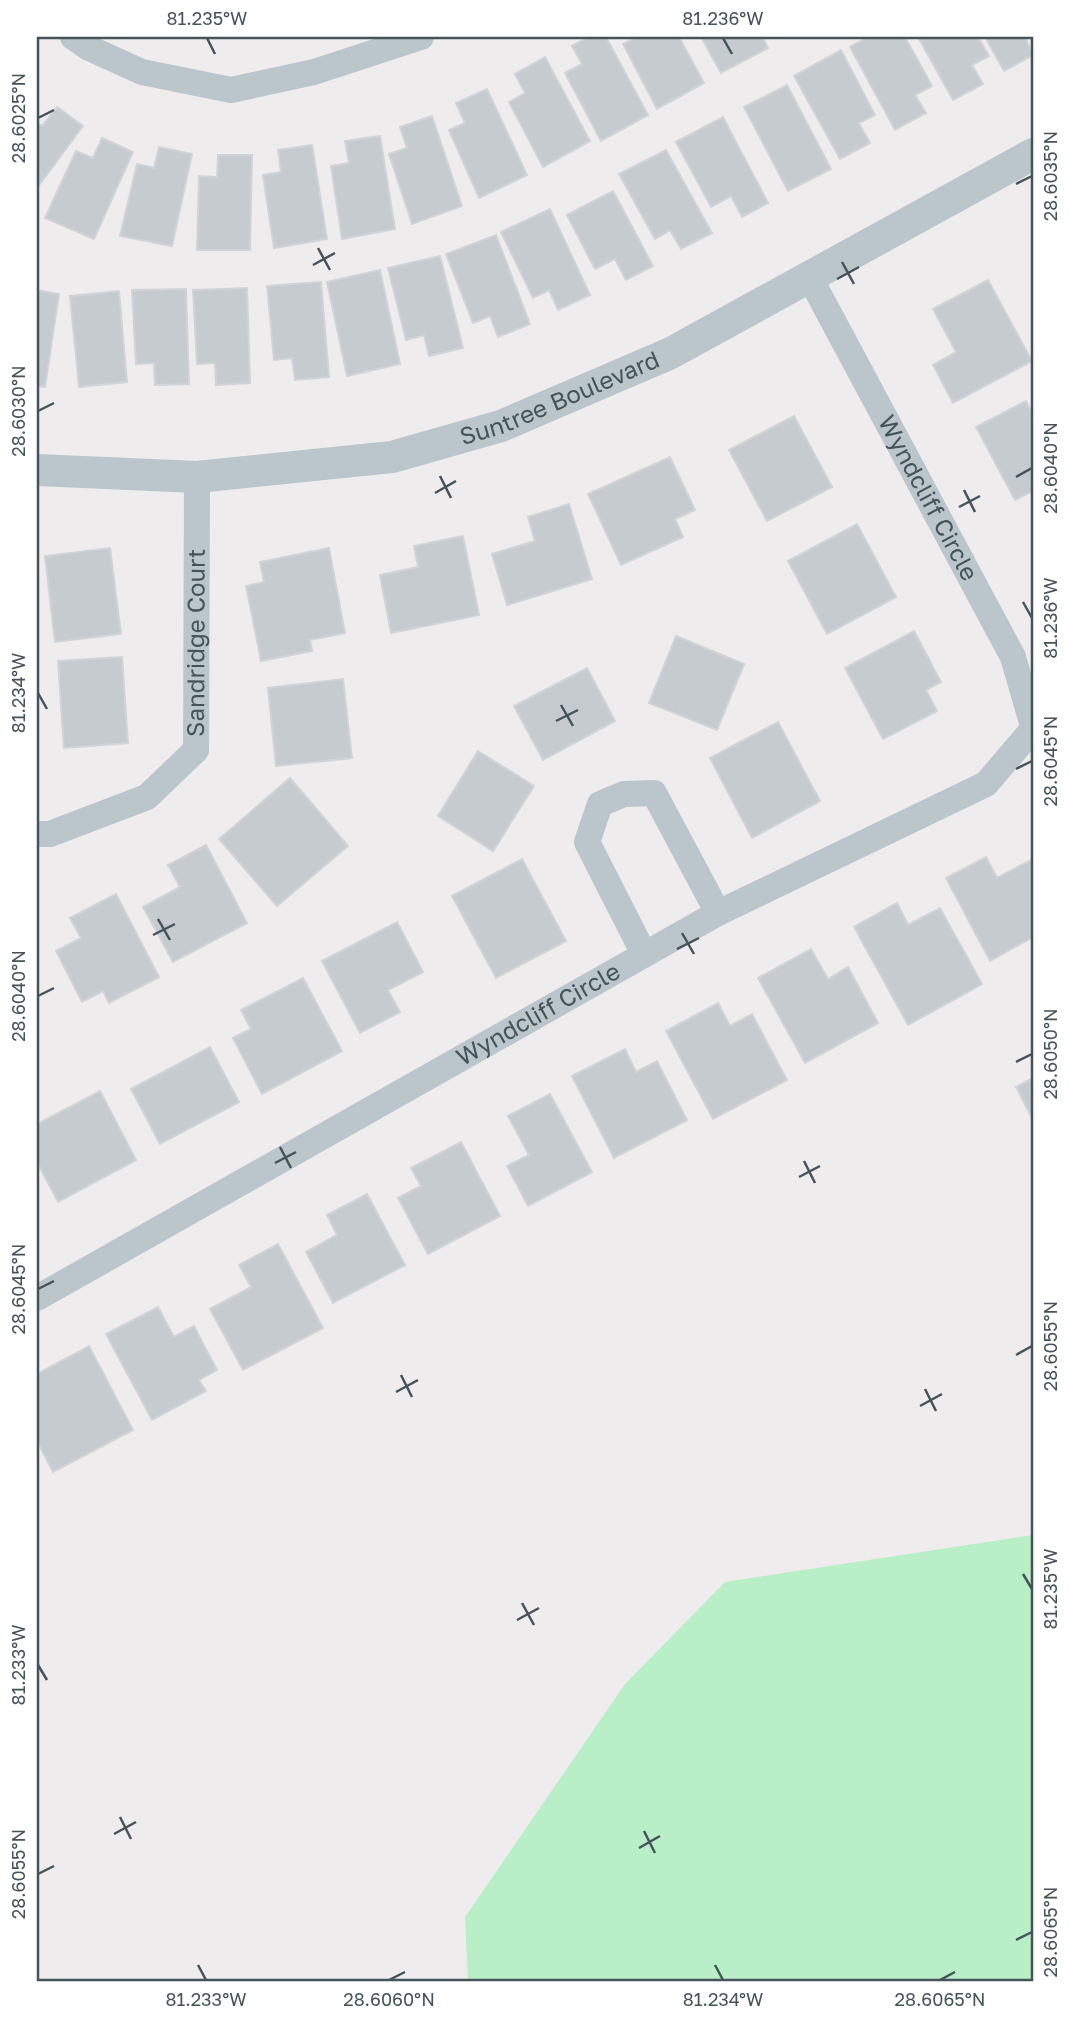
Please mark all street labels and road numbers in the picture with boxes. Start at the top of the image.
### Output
street label: Suntree Boulevard [456,344,663,450]
street label: Wyndcliff Circle [873,410,985,585]
street label: Sandridge Court [180,548,210,737]
street label: Wyndcliff Circle [451,955,625,1071]

